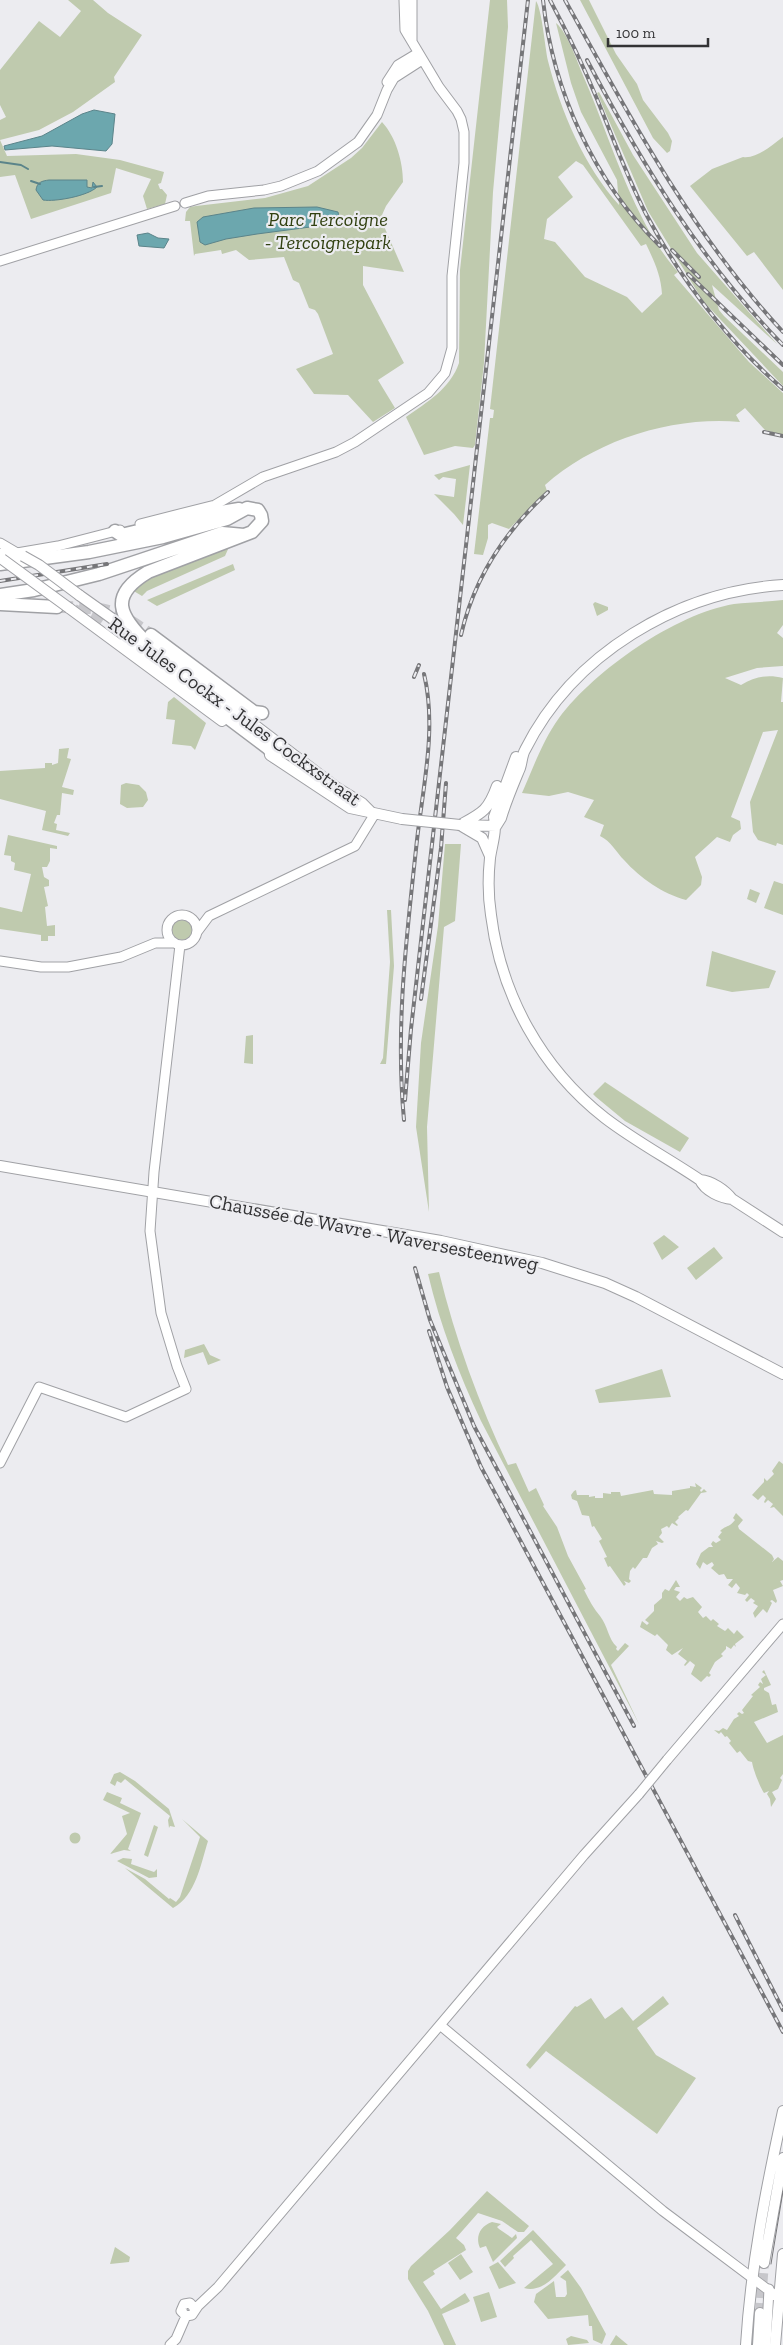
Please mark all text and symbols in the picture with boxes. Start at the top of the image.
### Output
scale bar [608,15,708,47]
text: 100 m [616,24,655,42]
park label: Parc Tercoigne - Tercoignepark [265,207,391,254]
street label: Rue Jules Cockx - Jules Cockxstraat [104,611,366,811]
street label: Chaussée de Wavre - Waversesteenweg [207,1188,541,1276]

